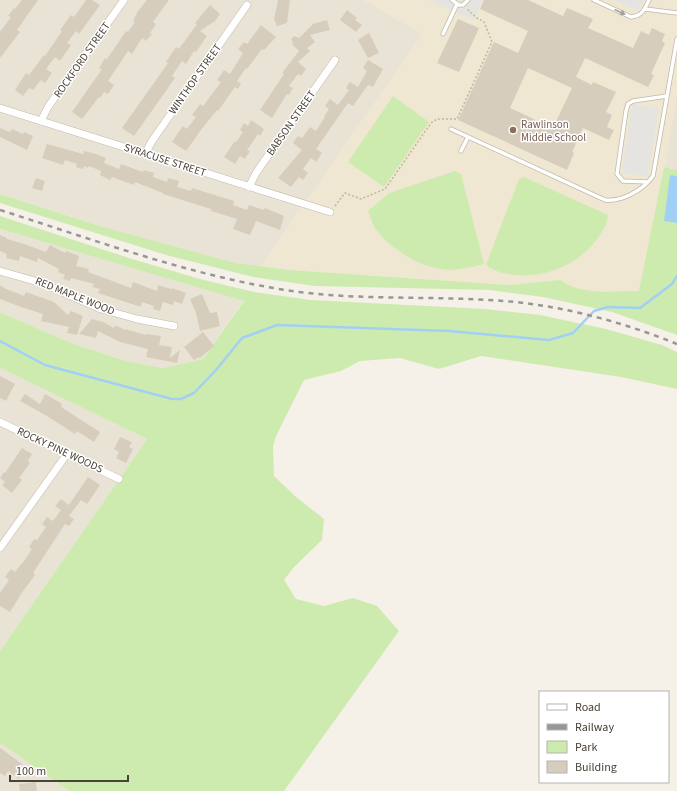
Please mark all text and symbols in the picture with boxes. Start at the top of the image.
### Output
one-way arrow [615,9,626,15]
street label: ROCKFORD STREET [50,19,114,101]
street label: WINTHOP STREET [165,41,225,117]
street label: BABSON STREET [263,87,319,159]
place label: Rawlinson Middle School [521,117,586,145]
marker: Rawlinson Middle School [508,125,518,135]
street label: SYRACUSE STREET [122,140,208,180]
street label: RED MAPLE WOOD [33,273,117,319]
street label: ROCKY PINE WOODS [14,423,106,477]
legend [539,691,669,783]
text: Road [575,699,601,716]
text: Railway [575,719,614,736]
text: Park [575,739,597,756]
scale bar [10,757,128,783]
text: Building [575,759,617,776]
text: 100 m [16,763,46,780]

